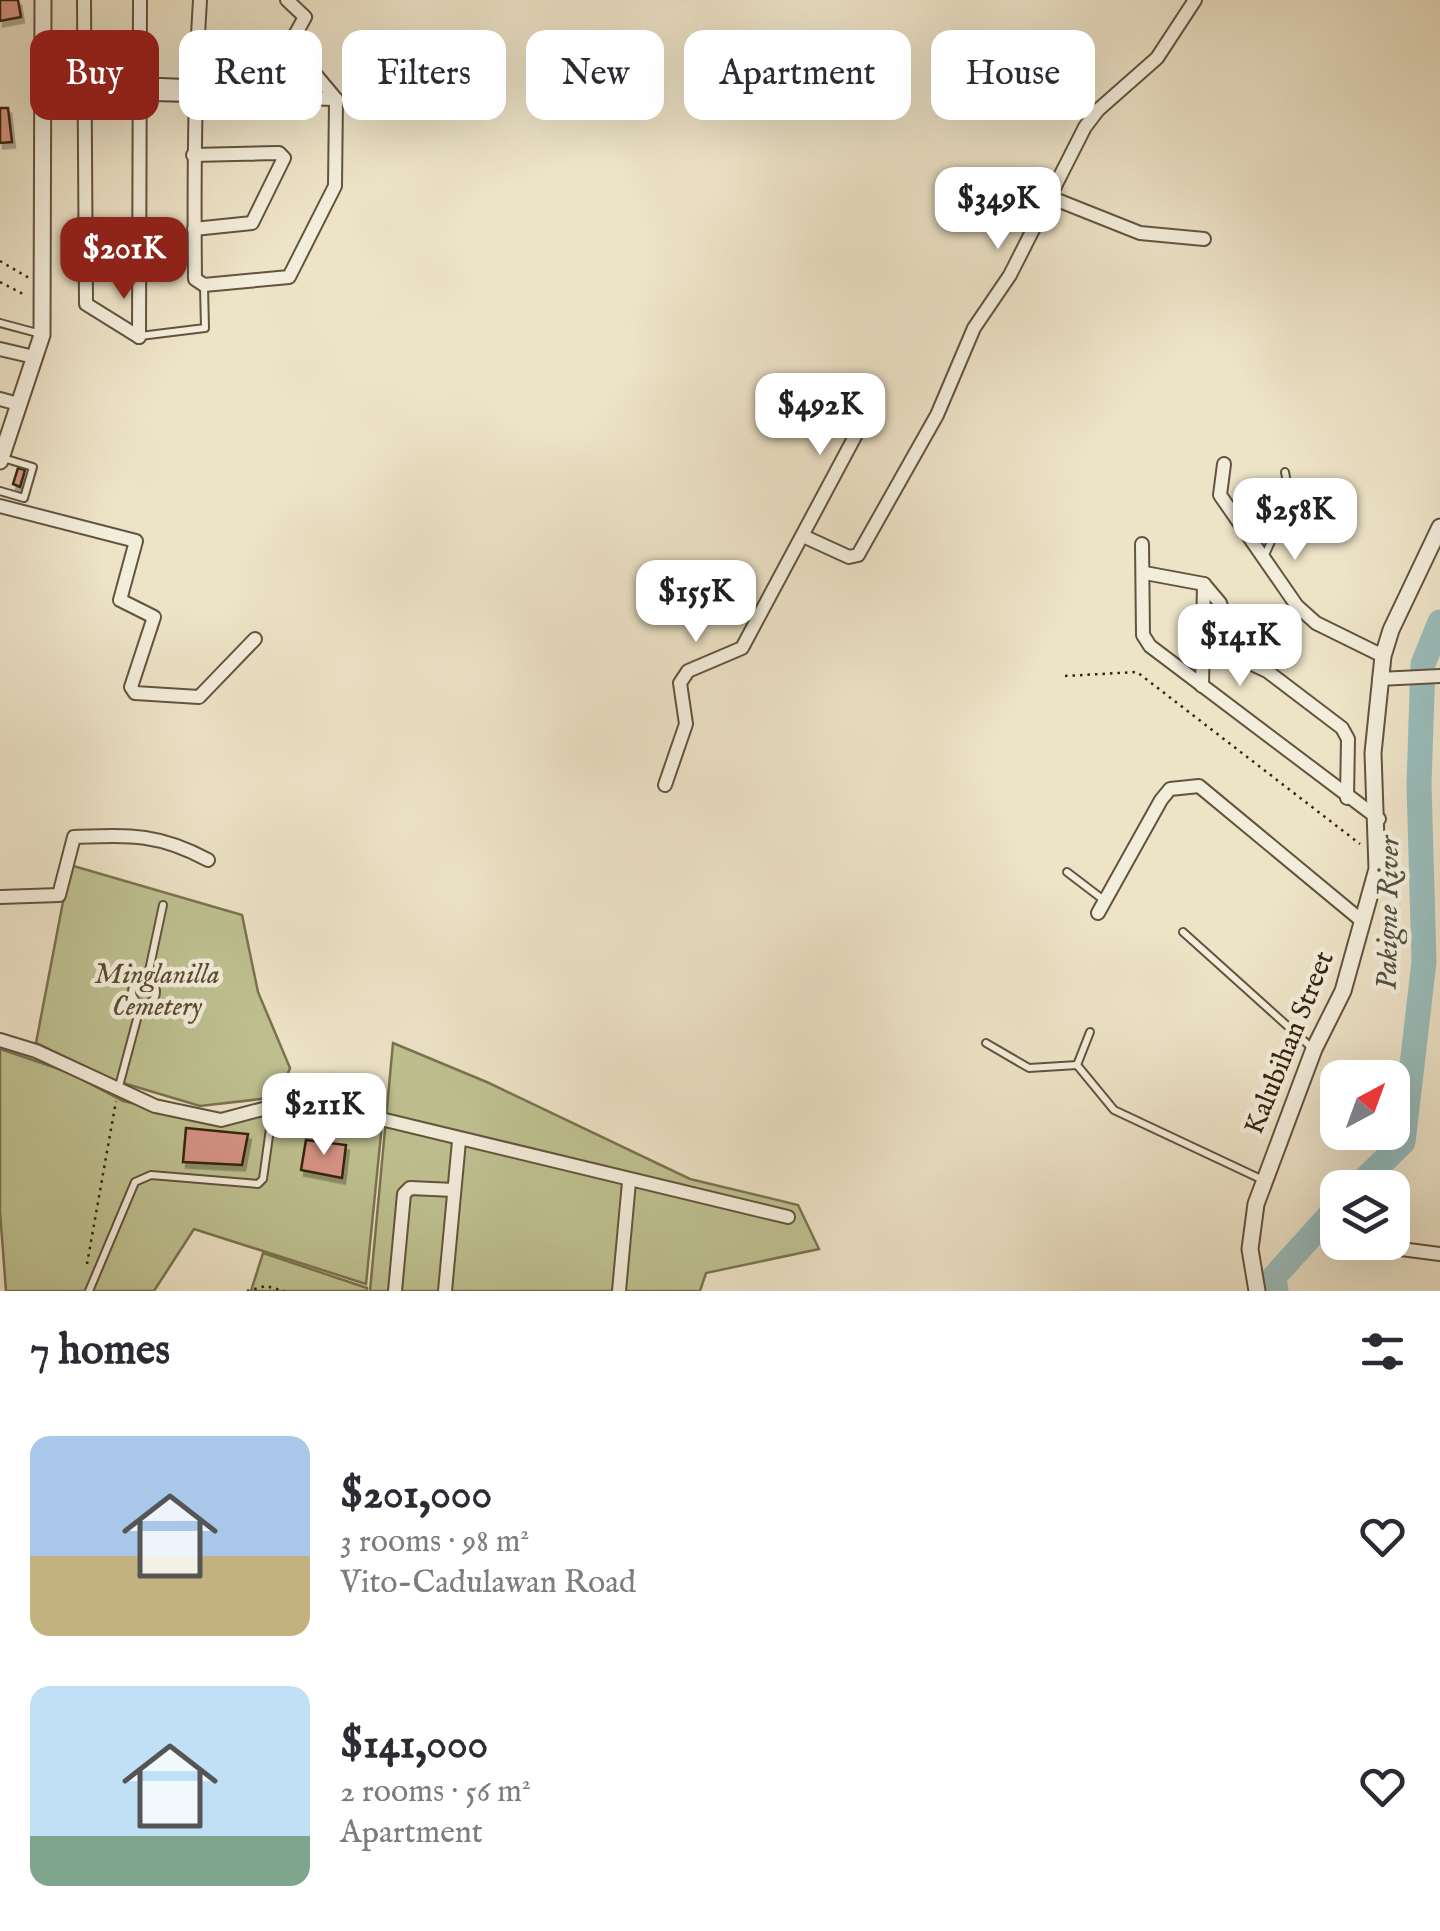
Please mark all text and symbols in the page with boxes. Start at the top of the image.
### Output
chip: Buy [30,30,159,120]
chip: Rent [179,30,322,120]
chip: Filters [342,30,506,120]
chip: New [526,30,664,120]
chip: Apartment [684,30,911,120]
chip: House [931,30,1095,120]
pin: $349K [928,167,1068,252]
text: $349K [957,179,1039,220]
pin: $201K [54,217,194,302]
text: $201K [82,229,166,270]
pin: $492K [750,373,890,458]
text: $492K [777,385,863,426]
pin: $258K [1225,478,1365,563]
text: $258K [1255,490,1335,531]
pin: $155K [626,560,766,645]
text: $155K [658,572,734,613]
pin: $141K [1170,604,1310,689]
text: $141K [1200,616,1280,657]
water label: Pakigne River [1369,834,1409,991]
street label: Kalubihan Street [1237,946,1343,1140]
park label: Minglanilla Cemetery [94,958,220,1025]
north arrow [1320,1060,1410,1150]
map controls [1320,1060,1410,1260]
pin: $211K [254,1073,394,1158]
text: $211K [284,1085,364,1126]
button: layers [1320,1170,1410,1260]
icon: filters [1355,1324,1410,1379]
text: 7 homes [30,1325,170,1378]
text: $201,000 [340,1469,492,1522]
icon: home [110,1476,230,1596]
icon: heart [1355,1509,1410,1564]
text: 3 rooms · 98 m² [340,1522,529,1563]
text: Vito-Cadulawan Road [340,1563,636,1604]
text: $141,000 [340,1719,488,1772]
icon: home [110,1726,230,1846]
icon: heart [1355,1759,1410,1814]
text: 2 rooms · 56 m² [340,1772,531,1813]
text: Apartment [340,1813,483,1854]

